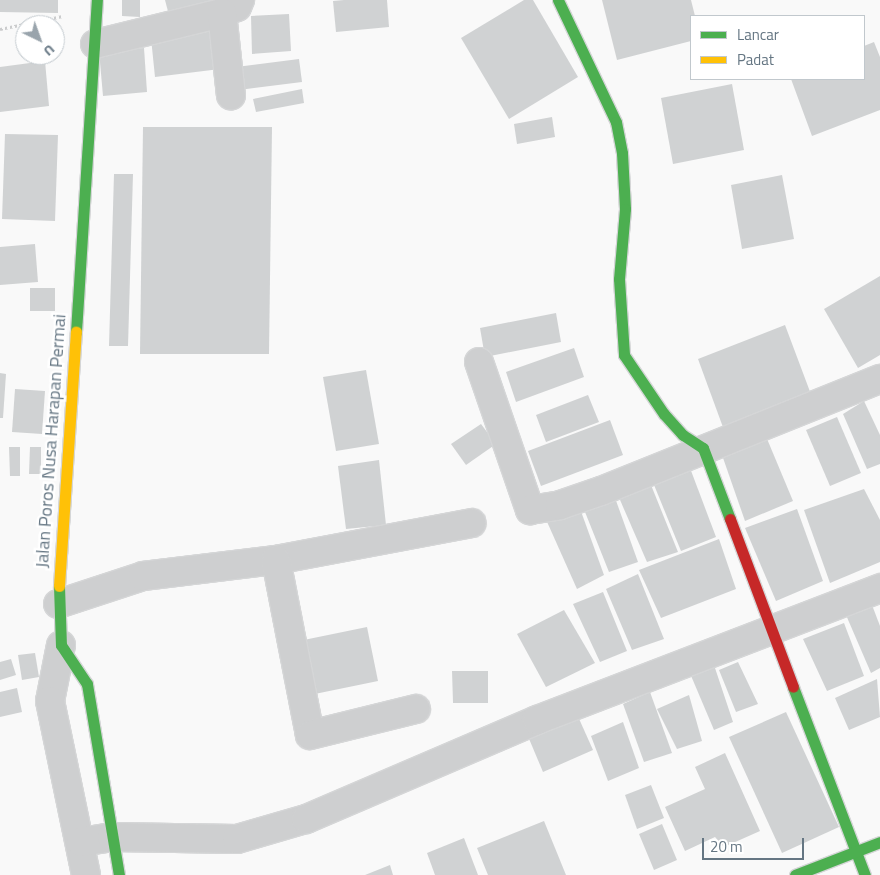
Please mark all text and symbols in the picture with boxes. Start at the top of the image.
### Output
north arrow [15,15,65,65]
legend [690,15,865,80]
text: Lancar [737,23,779,46]
text: U [39,40,60,62]
text: Padat [737,48,774,71]
street label: Jalan Poros Nusa Harapan Permai [31,313,71,569]
scale bar [705,828,808,860]
text: 20 m [710,835,743,858]

